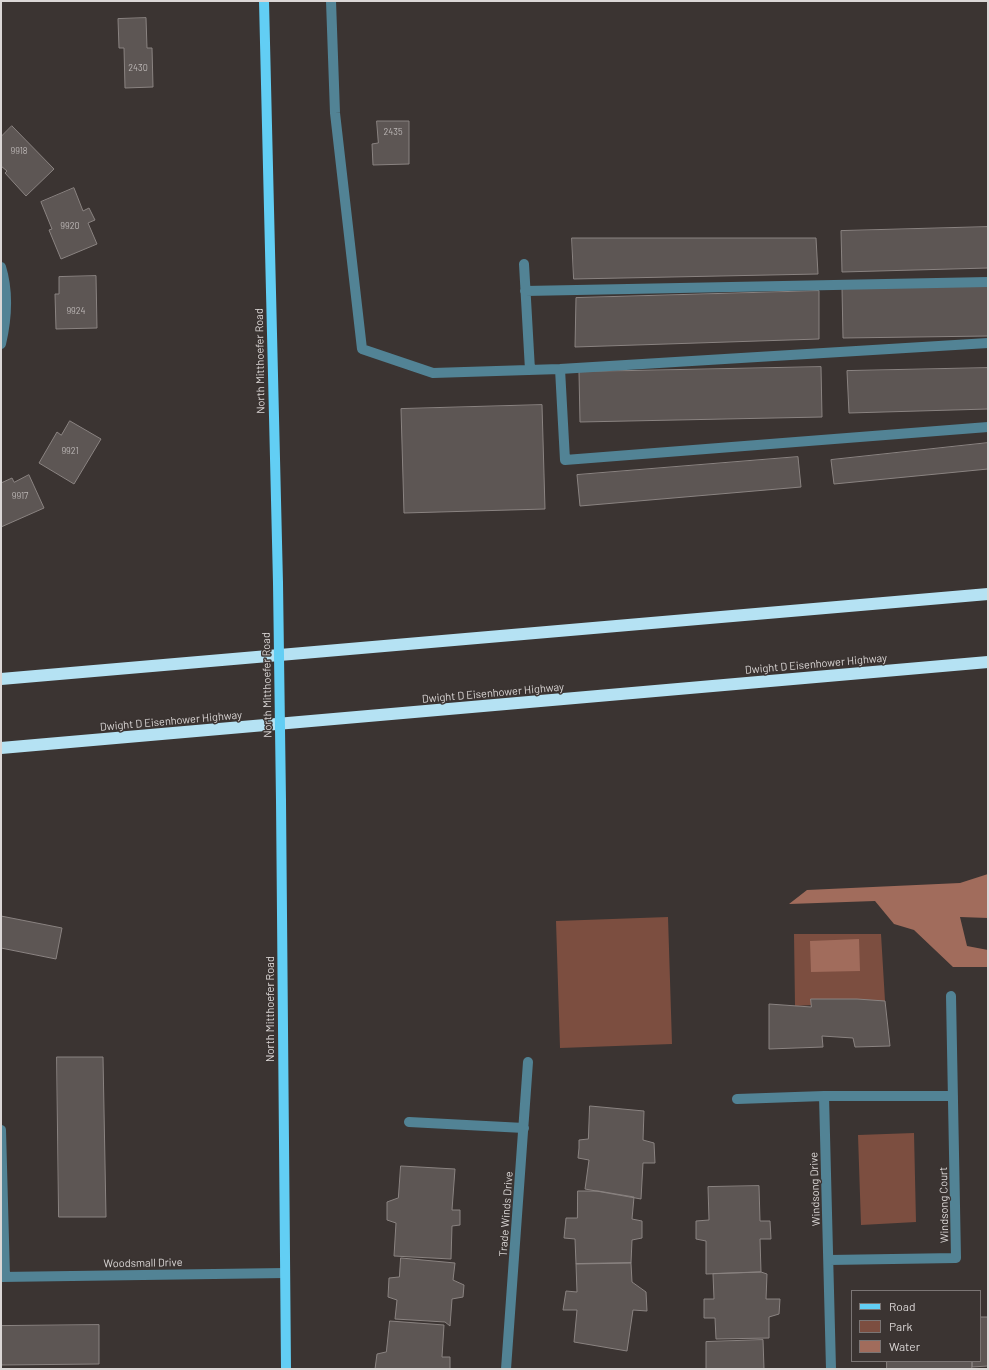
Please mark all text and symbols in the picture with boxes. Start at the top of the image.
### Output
house number: 2430 [128,63,148,73]
house number: 2435 [383,127,403,137]
house number: 9918 [10,146,28,156]
house number: 9920 [60,221,80,231]
house number: 9924 [66,306,86,316]
street label: North Mitthoefer Road [252,308,268,414]
house number: 9921 [61,446,79,456]
house number: 9917 [12,491,28,501]
street label: North Mitthoefer Road [259,632,275,738]
street label: Dwight D Eisenhower Highway [744,651,888,677]
street label: Dwight D Eisenhower Highway [421,680,565,706]
street label: Dwight D Eisenhower Highway [99,708,243,734]
street label: North Mitthoefer Road [263,956,277,1062]
street label: Windsong Drive [807,1152,823,1226]
street label: Windsong Court [937,1167,951,1243]
street label: Trade Winds Drive [496,1171,516,1257]
street label: Woodsmall Drive [103,1256,183,1270]
legend [851,1290,981,1362]
text: Road [889,1299,916,1313]
text: Park [889,1319,913,1333]
text: Water [889,1339,920,1353]

